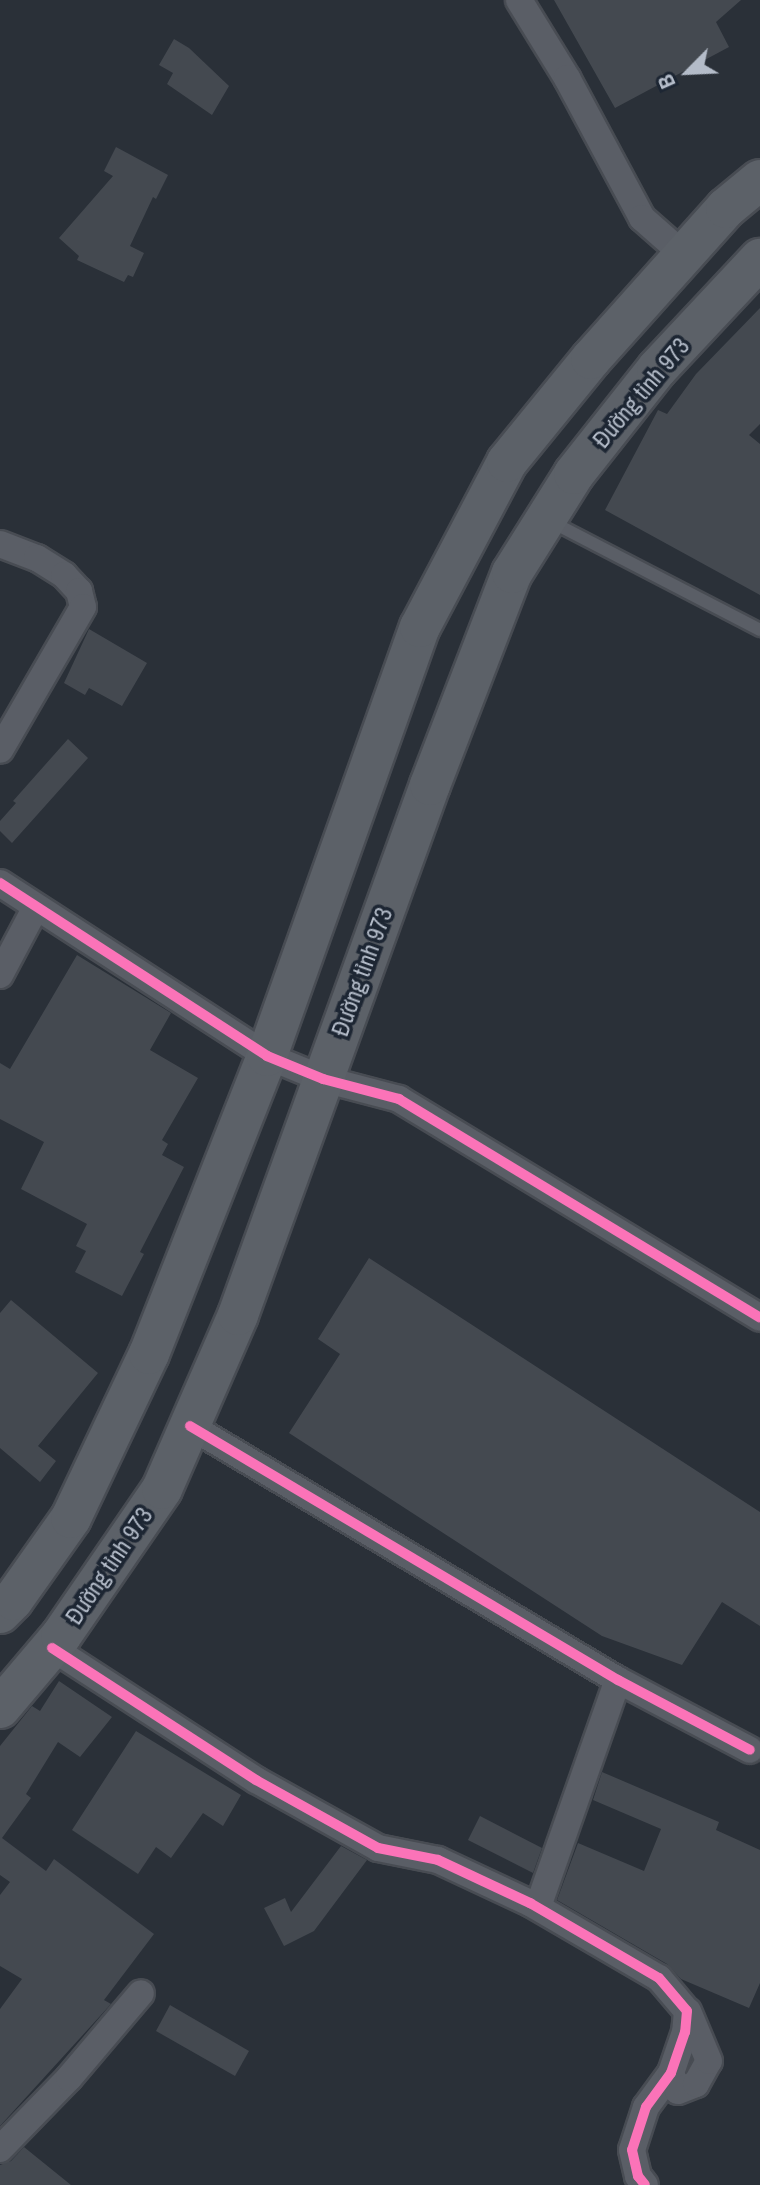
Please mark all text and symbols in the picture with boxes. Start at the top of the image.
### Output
north arrow [648,32,728,112]
text: B [650,70,682,94]
street label: Đường tỉnh 973 [587,332,695,454]
street label: Đường tỉnh 973 [325,904,399,1040]
street label: Đường tỉnh 973 [59,1502,159,1630]

